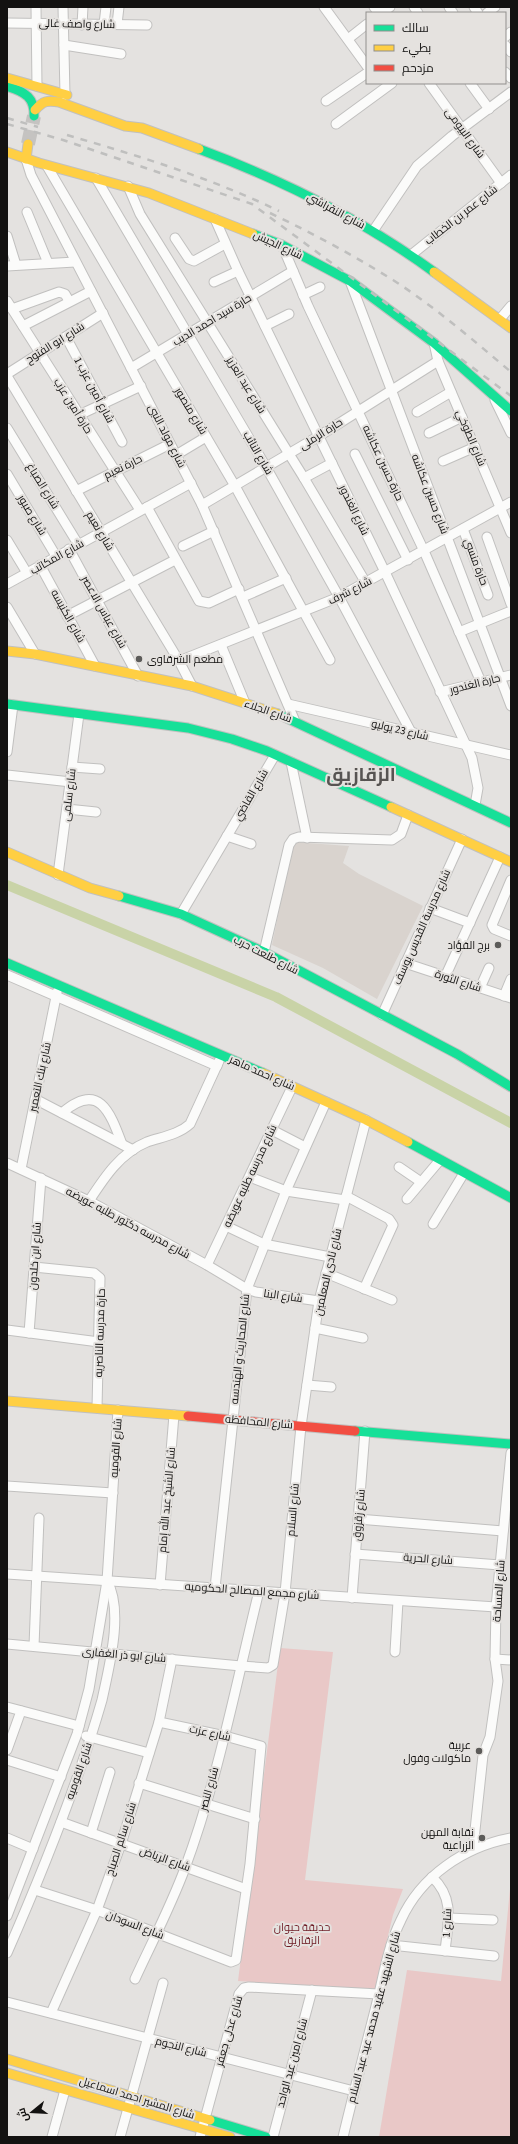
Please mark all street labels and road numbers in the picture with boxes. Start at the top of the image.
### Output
street label: شارع واصف غالى [39,16,115,32]
street label: شارع البيومى [442,105,488,161]
street label: شارع عمر بن الخطاب [421,182,501,248]
street label: شارع النقراشي [304,189,368,233]
street label: شارع الجيش [251,227,305,263]
street label: حارة سيد احمد الديب [170,290,254,350]
street label: شارع ابو الفتوح [23,319,87,367]
street label: شارع عبد العزيز [222,353,270,416]
street label: شارع أمين عزب 1 [70,354,118,426]
street label: حارة أمين عزب [50,376,96,436]
street label: شارع منصور [171,384,211,437]
street label: شارع مولد النبى [145,402,189,470]
street label: شارع الطوخي [451,407,490,469]
street label: حارة الرملى [296,415,346,453]
street label: حارة حسين عكاشه [359,423,407,503]
street label: شارع النائب [240,429,276,477]
street label: حارة نعيم [101,451,145,483]
street label: شارع حسين عكاشه [408,452,452,536]
street label: شارع الصباغ [23,460,63,512]
street label: شارع الغندور [335,481,373,538]
street label: شارع صبور [13,491,50,538]
street label: شارع نعيم [82,508,118,554]
street label: شارع المكاتب [27,536,87,578]
street label: حارة منسي [460,536,492,588]
street label: شارع عباس الاعصر [77,572,130,651]
street label: شارع شرف [326,574,374,608]
street label: شارع الكنيسه [47,587,89,645]
street label: حارة الغندور [447,670,502,698]
street label: شارع الجلاء [242,696,294,726]
street label: شارع 23 يوليو [370,716,430,744]
street label: شارع القاضي [230,766,272,824]
street label: شارع سلمى [58,768,80,822]
street label: شارع مدرسة القديس يوسف [390,867,454,987]
street label: شارع طلعت حرب [231,932,301,978]
street label: شارع الثورة [433,966,483,996]
street label: شارع بنك التعمير [25,1041,55,1114]
street label: شارع احمد ماهر [226,1051,297,1094]
street label: شارع مدرسه طلبه عويضه [220,1122,280,1230]
street label: شارع مدرسه دكتور طلبه عويضه [63,1184,193,1262]
street label: شارع ابن خلدون [25,1222,45,1290]
street label: شارع نادى المعلمين [311,1227,345,1317]
street label: شارع البنا [263,1286,303,1306]
street label: حارة مدرسه الناصريه [91,1288,109,1378]
street label: شارع المحاريث و الهندسه [227,1293,253,1405]
street label: شارع المحافظه [224,1412,294,1432]
street label: شارع القوميه [106,1418,126,1478]
street label: شارع الشيخ عبد الله إمام [154,1446,179,1553]
street label: شارع السلام [283,1483,303,1537]
street label: شارع زقزوق [349,1489,369,1541]
street label: شارع الحرية [403,1550,453,1568]
street label: شارع المساحة [489,1560,509,1622]
street label: شارع مجمع المصالح الحكوميه [184,1579,320,1603]
street label: شارع ابو ذر الغفارى [81,1644,167,1666]
street label: شارع عزت [188,1721,232,1745]
street label: شارع القوميه [62,1740,96,1802]
street label: شارع النصر [195,1765,222,1814]
street label: شارع سالم الصباح [102,1800,140,1878]
street label: شارع الرياض [138,1843,192,1875]
street label: شارع السودان [104,1907,166,1943]
street label: شارع 1 [439,1908,455,1938]
street label: شارع الشهيد عقيد محمد عيد عبد السلام [344,1930,404,2104]
street label: شارع عدلى جعفر [211,1994,246,2069]
street label: شارع امين عبد الواحد [273,2017,311,2109]
street label: شارع النجوم [154,2033,208,2061]
street label: شارع المشير احمد اسماعيل [77,2073,197,2123]

